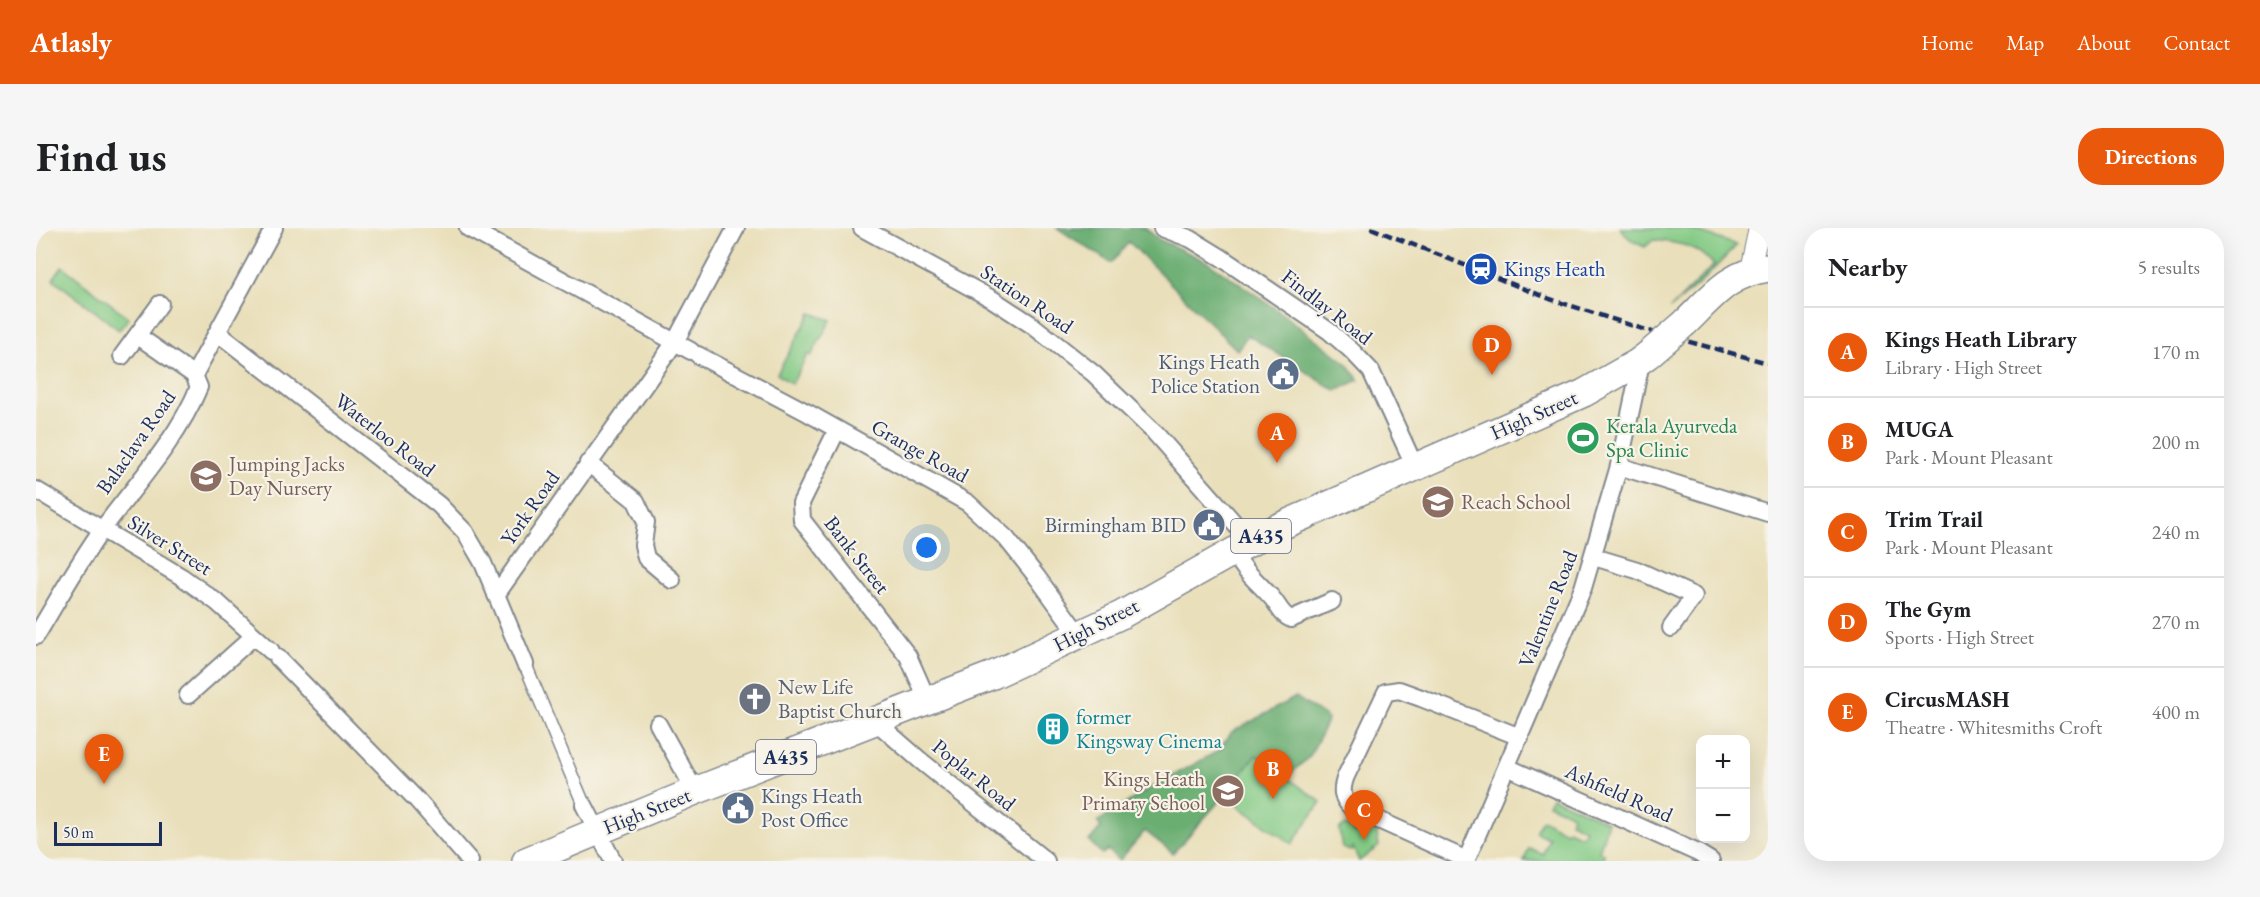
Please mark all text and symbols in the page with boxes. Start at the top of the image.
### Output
text: Atlasly [30,24,112,60]
text: Home [1921,29,1973,56]
text: Map [2006,29,2044,56]
text: About [2077,29,2130,56]
text: Contact [2163,29,2230,56]
button: Directions [2078,128,2224,185]
text: Find us [36,129,167,184]
text: Nearby [1828,250,1908,284]
station icon: Kings Heath [1463,251,1499,287]
text: 5 results [2137,254,2200,280]
place label: Kings Heath [1504,255,1606,282]
street label: Station Road [976,258,1079,340]
street label: Findlay Road [1276,263,1379,351]
text: Kings Heath Library [1885,325,2077,354]
pin: D [1472,326,1512,375]
text: A [1840,339,1855,365]
text: 170 m [2152,339,2200,365]
place label: Kings Heath Police Station [1151,348,1260,399]
text: Library · High Street [1885,354,2042,380]
public building icon: Kings Heath Police Station [1265,356,1301,392]
street label: High Street [1486,383,1582,446]
street label: Balaclava Road [90,384,182,499]
street label: Waterloo Road [329,387,442,483]
place label: Kerala Ayurveda Spa Clinic [1606,412,1738,463]
street label: Grange Road [867,413,974,489]
pin: A [1258,414,1296,463]
text: MUGA [1885,415,1953,444]
sports icon: Kerala Ayurveda Spa Clinic [1565,420,1601,456]
text: B [1841,429,1854,455]
text: 200 m [2152,429,2200,455]
text: Park · Mount Pleasant [1885,444,2053,470]
place label: Jumping Jacks Day Nursery [227,450,345,501]
school or university icon: Jumping Jacks Day Nursery [188,458,224,494]
street label: York Road [494,465,565,550]
school or university icon: Reach School [1420,484,1456,520]
place label: Reach School [1461,488,1571,515]
text: Trim Trail [1885,505,1983,534]
public building icon: Birmingham BID [1191,507,1227,543]
street label: Silver Street [123,508,218,581]
street label: Bank Street [818,510,897,600]
place label: Birmingham BID [1045,511,1186,538]
road number: A435 [1231,519,1291,553]
text: C [1840,519,1855,545]
text: 240 m [2152,519,2200,545]
your location [912,533,941,562]
text: Park · Mount Pleasant [1885,534,2053,560]
street label: Valentine Road [1512,546,1583,671]
street label: High Street [1048,591,1143,658]
text: The Gym [1885,595,1971,624]
text: D [1840,609,1855,635]
text: 270 m [2152,609,2200,635]
text: Sports · High Street [1885,624,2034,650]
place label: New Life Baptist Church [778,673,902,724]
church icon: New Life Baptist Church [737,681,773,717]
text: CircusMASH [1885,685,2010,714]
text: E [1842,699,1853,725]
text: 400 m [2152,699,2200,725]
place label: former Kingsway Cinema [1076,703,1223,754]
building icon: former Kingsway Cinema [1035,711,1071,747]
text: Theatre · Whitesmiths Croft [1885,714,2102,740]
street label: Poplar Road [927,733,1022,817]
pin: E [84,734,124,784]
map controls [1696,735,1750,843]
button: + [1696,735,1750,789]
road number: A435 [756,740,816,774]
pin: B [1254,750,1292,799]
street label: Ashfield Road [1560,756,1678,828]
place label: Kings Heath Primary School [1081,765,1205,816]
school or university icon: Kings Heath Primary School [1210,773,1246,809]
street label: High Street [599,781,695,840]
place label: Kings Heath Post Office [761,782,863,833]
button: − [1696,789,1750,843]
public building icon: Kings Heath Post Office [720,790,756,826]
pin: C [1344,790,1384,840]
scale bar [54,819,162,846]
text: 50 m [63,822,94,843]

